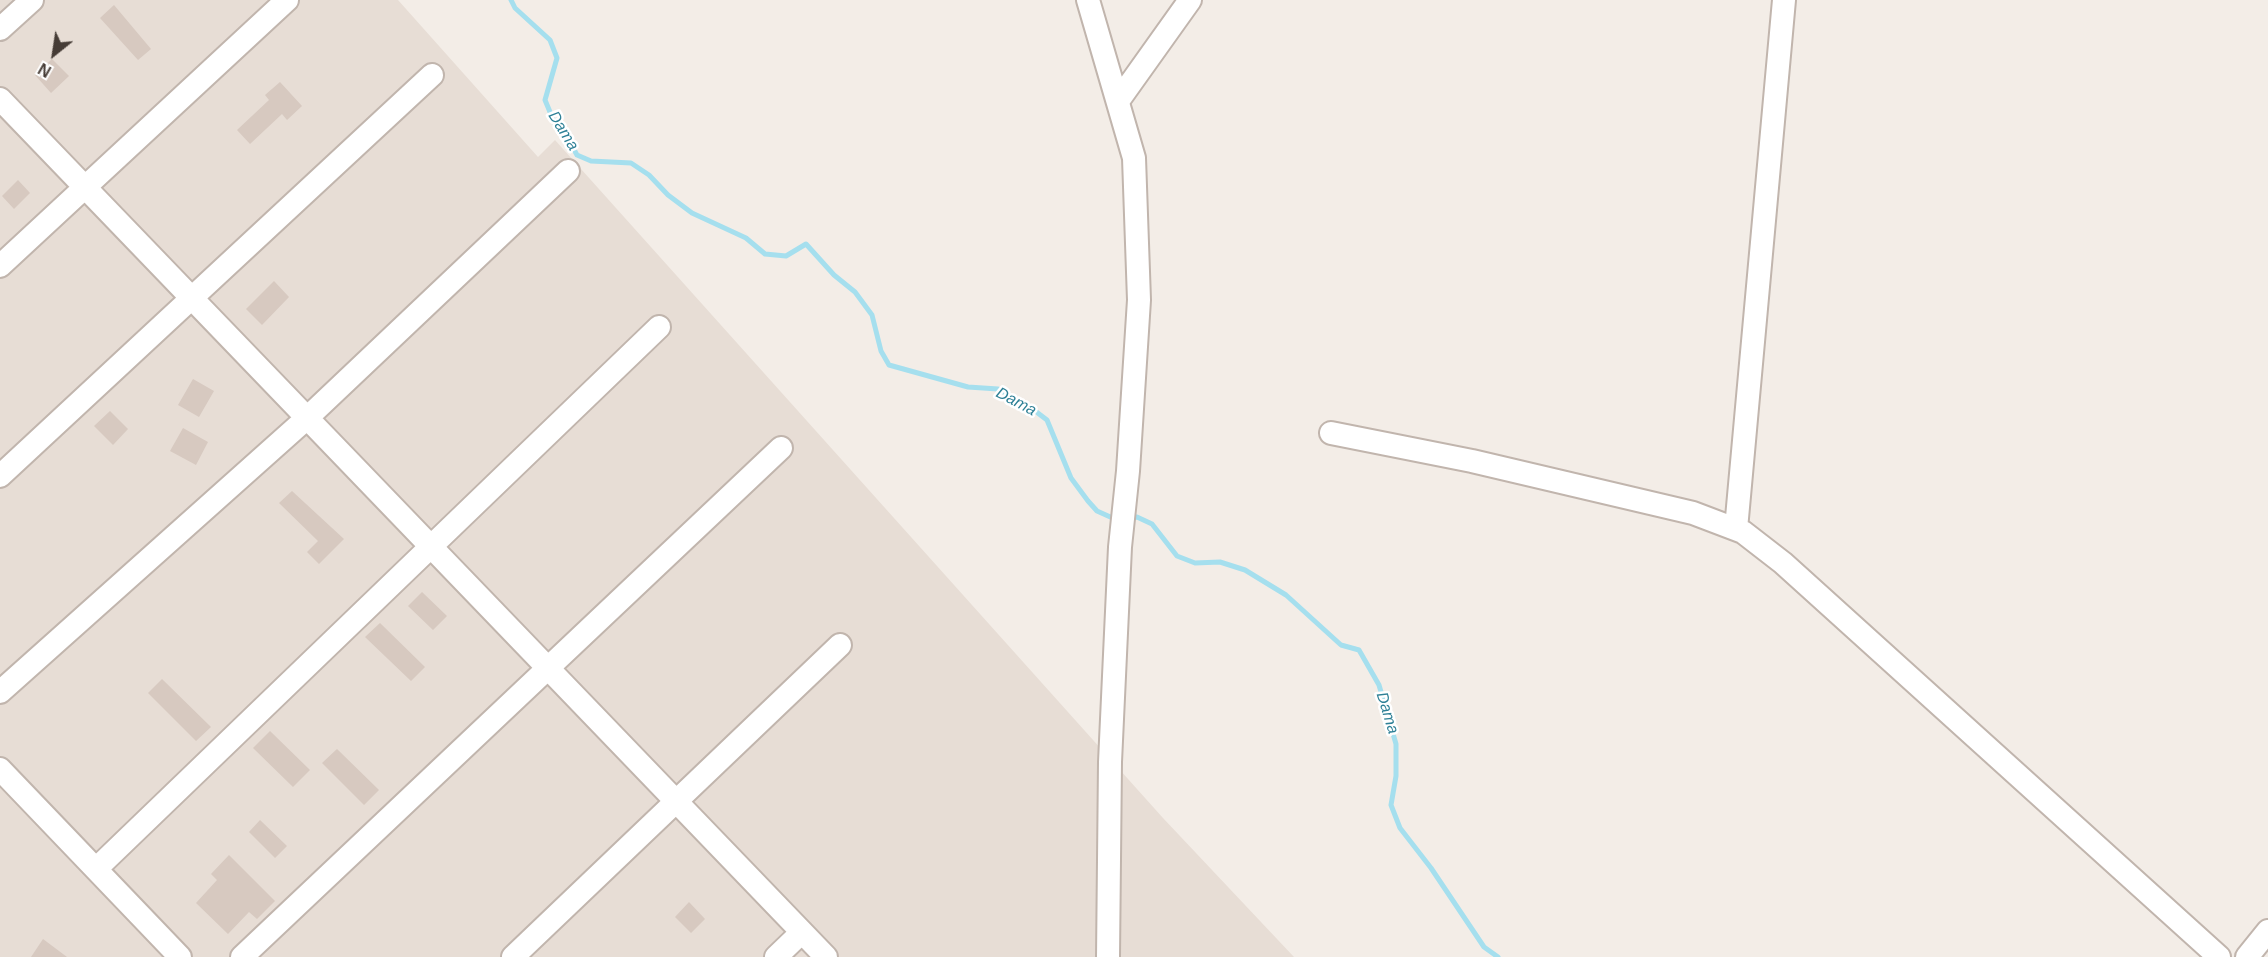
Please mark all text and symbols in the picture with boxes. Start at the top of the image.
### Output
north arrow [24,24,84,84]
text: N [35,60,54,80]
water label: Dama [544,108,582,154]
water label: Dama [993,384,1039,420]
water label: Dama [1372,690,1402,736]

